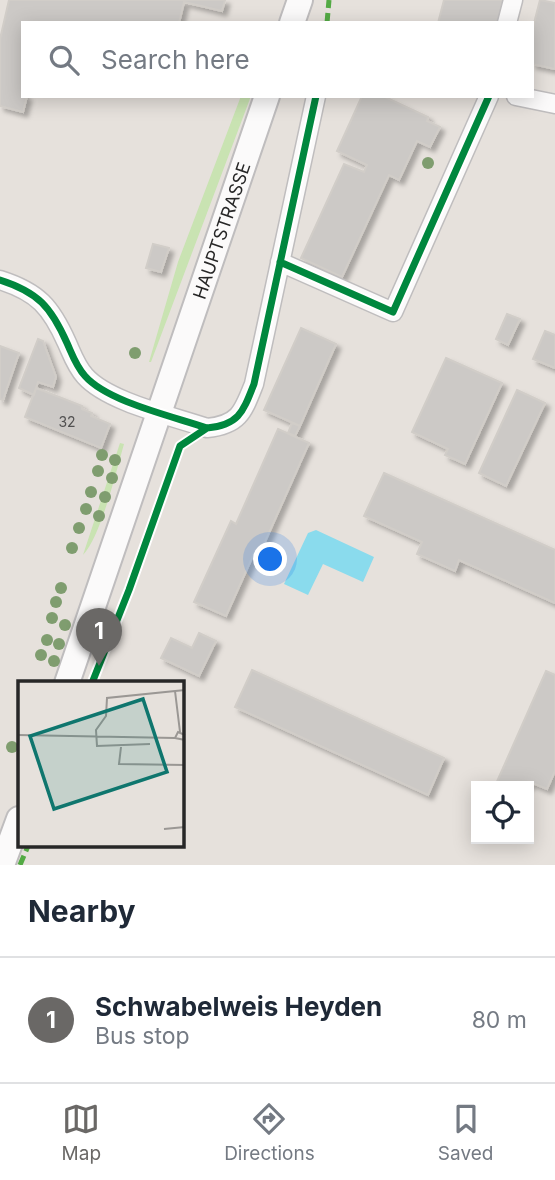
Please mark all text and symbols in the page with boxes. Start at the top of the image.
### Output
search box [21,21,534,98]
icon: search [45,41,83,79]
text: Search here [101,44,250,75]
street label: HAUPTSTRASSE [188,159,254,302]
house number: 32 [58,413,76,430]
your location [253,542,287,576]
pin: 1 [76,608,122,666]
inset map [18,681,184,848]
map controls [471,781,534,844]
button: locate [471,781,534,844]
text: Nearby [28,893,136,929]
text: Schwabelweis Heyden [95,991,382,1022]
text: 1 [46,1006,56,1034]
text: 80 m [472,1006,527,1034]
text: Bus stop [95,1022,190,1050]
tab: Map [62,1100,101,1165]
tab: Directions [224,1100,315,1165]
tab: Saved [438,1100,493,1165]

